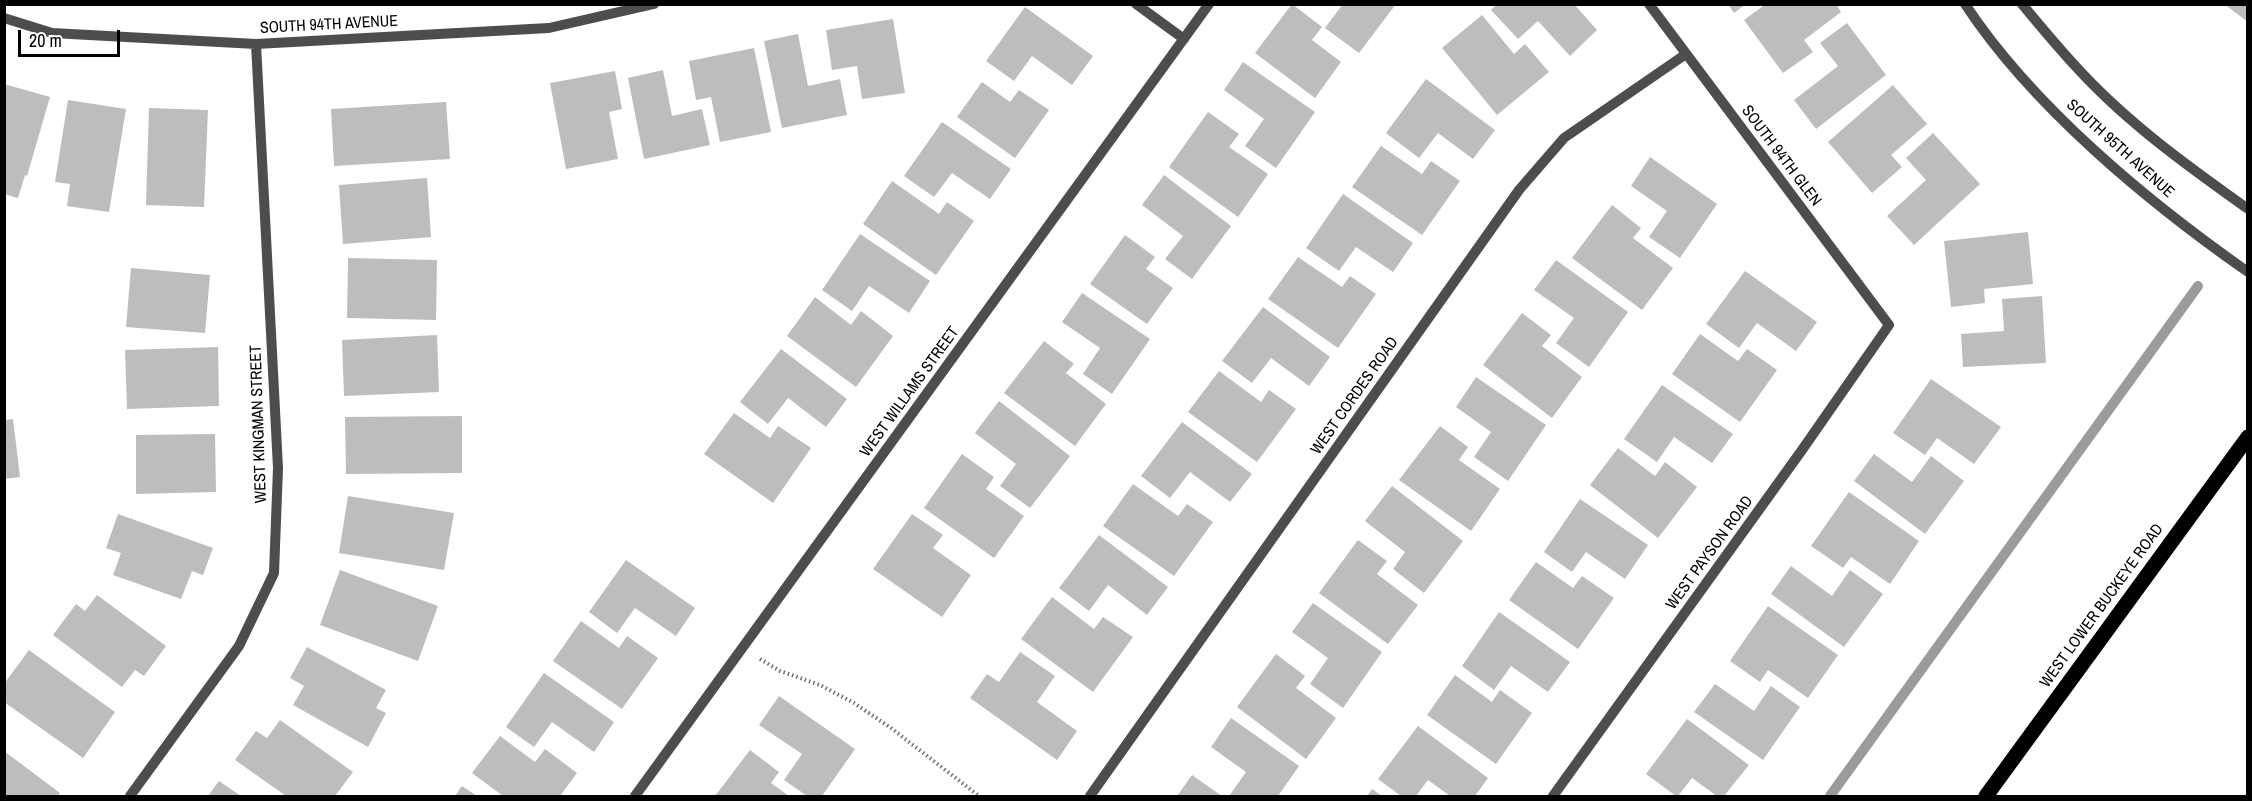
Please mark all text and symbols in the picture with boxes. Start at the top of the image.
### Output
street label: SOUTH 94TH AVENUE [259,12,399,38]
scale bar [21,18,123,56]
text: 20 m [29,28,62,53]
street label: SOUTH 95TH AVENUE [2062,96,2178,202]
street label: SOUTH 94TH GLEN [1737,102,1825,210]
street label: WEST WILLAMS STREET [856,323,964,461]
street label: WEST CORDES ROAD [1307,333,1403,459]
street label: WEST KINGMAN STREET [247,345,271,503]
street label: WEST PAYSON ROAD [1662,492,1758,614]
street label: WEST LOWER BUCKEYE ROAD [2036,520,2168,692]

